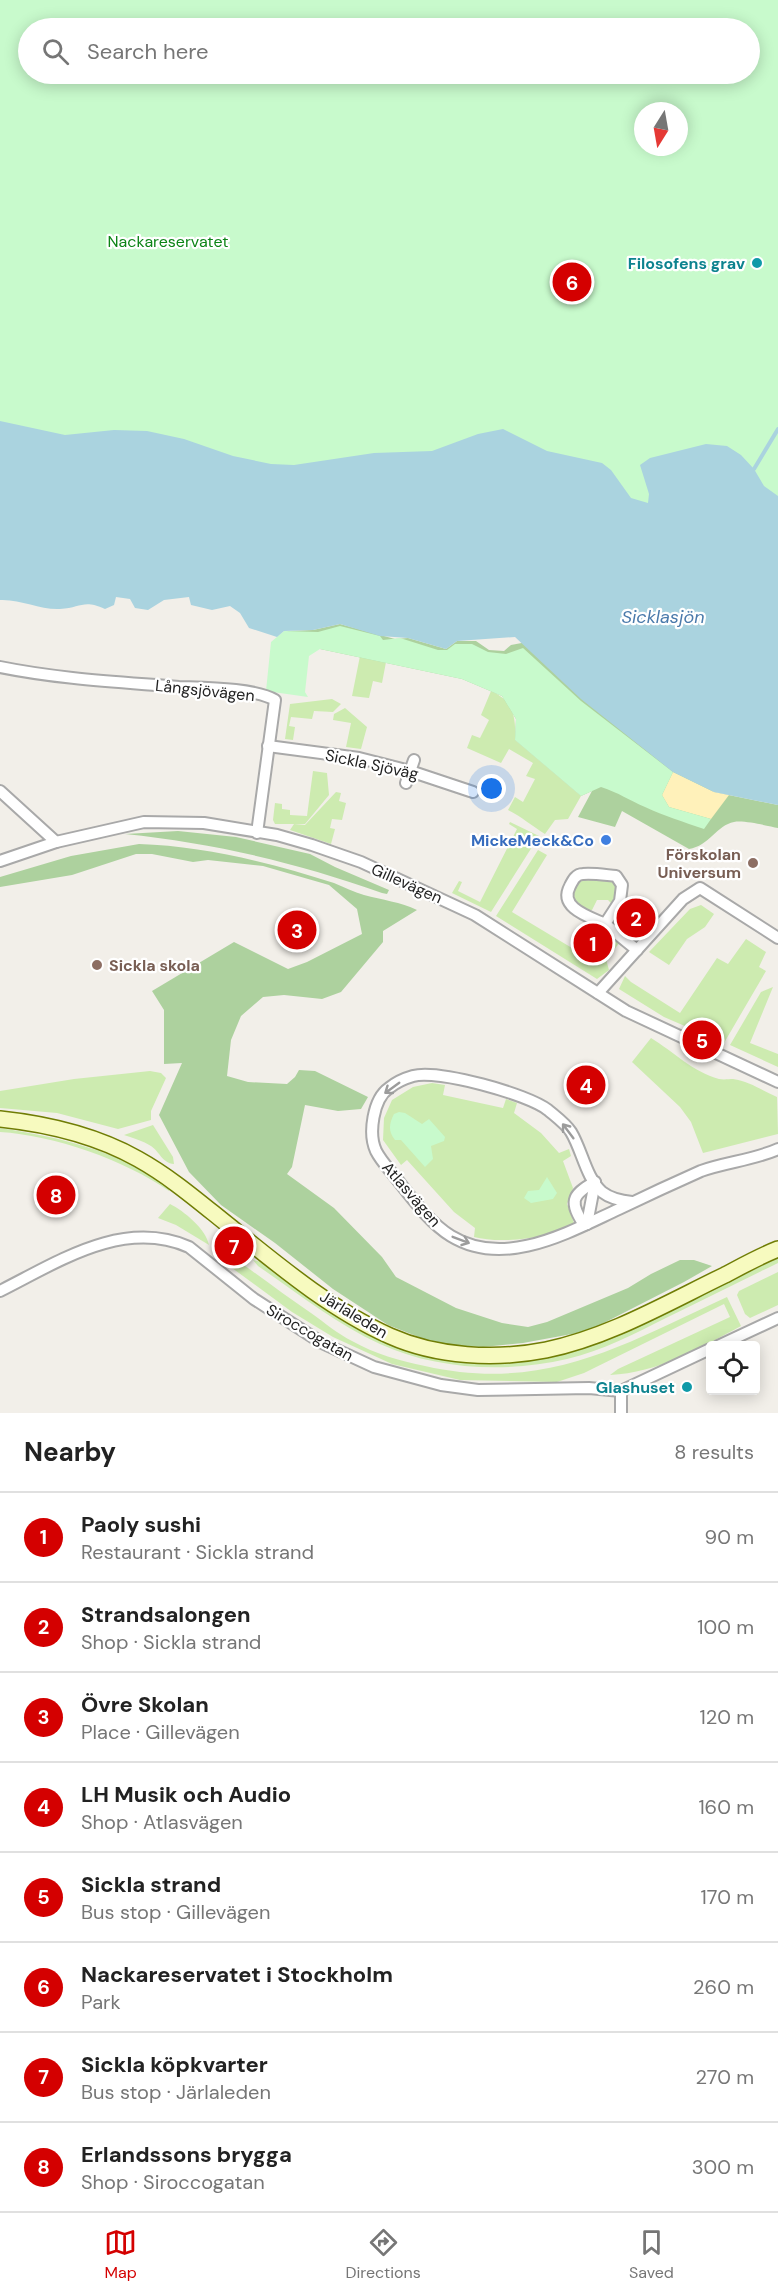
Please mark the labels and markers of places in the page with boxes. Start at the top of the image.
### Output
place label: Filosofens grav [628,253,745,274]
marker: Filosofens grav [750,256,764,270]
pin: 6 [552,260,592,304]
place label: MickeMeck&Co [471,830,594,851]
marker: MickeMeck&Co [599,833,613,847]
place label: Förskolan Universum [658,844,741,883]
marker: Förskolan Universum [746,856,760,870]
pin: 2 [616,896,656,940]
pin: 3 [278,908,316,952]
pin: 1 [574,920,612,966]
place label: Sickla skola [109,955,200,976]
marker: Sickla skola [90,958,104,972]
pin: 5 [682,1018,722,1062]
pin: 4 [566,1062,606,1108]
pin: 8 [36,1172,76,1218]
pin: 7 [214,1224,254,1268]
place label: Glashuset [596,1377,675,1398]
marker: Glashuset [680,1380,694,1394]

